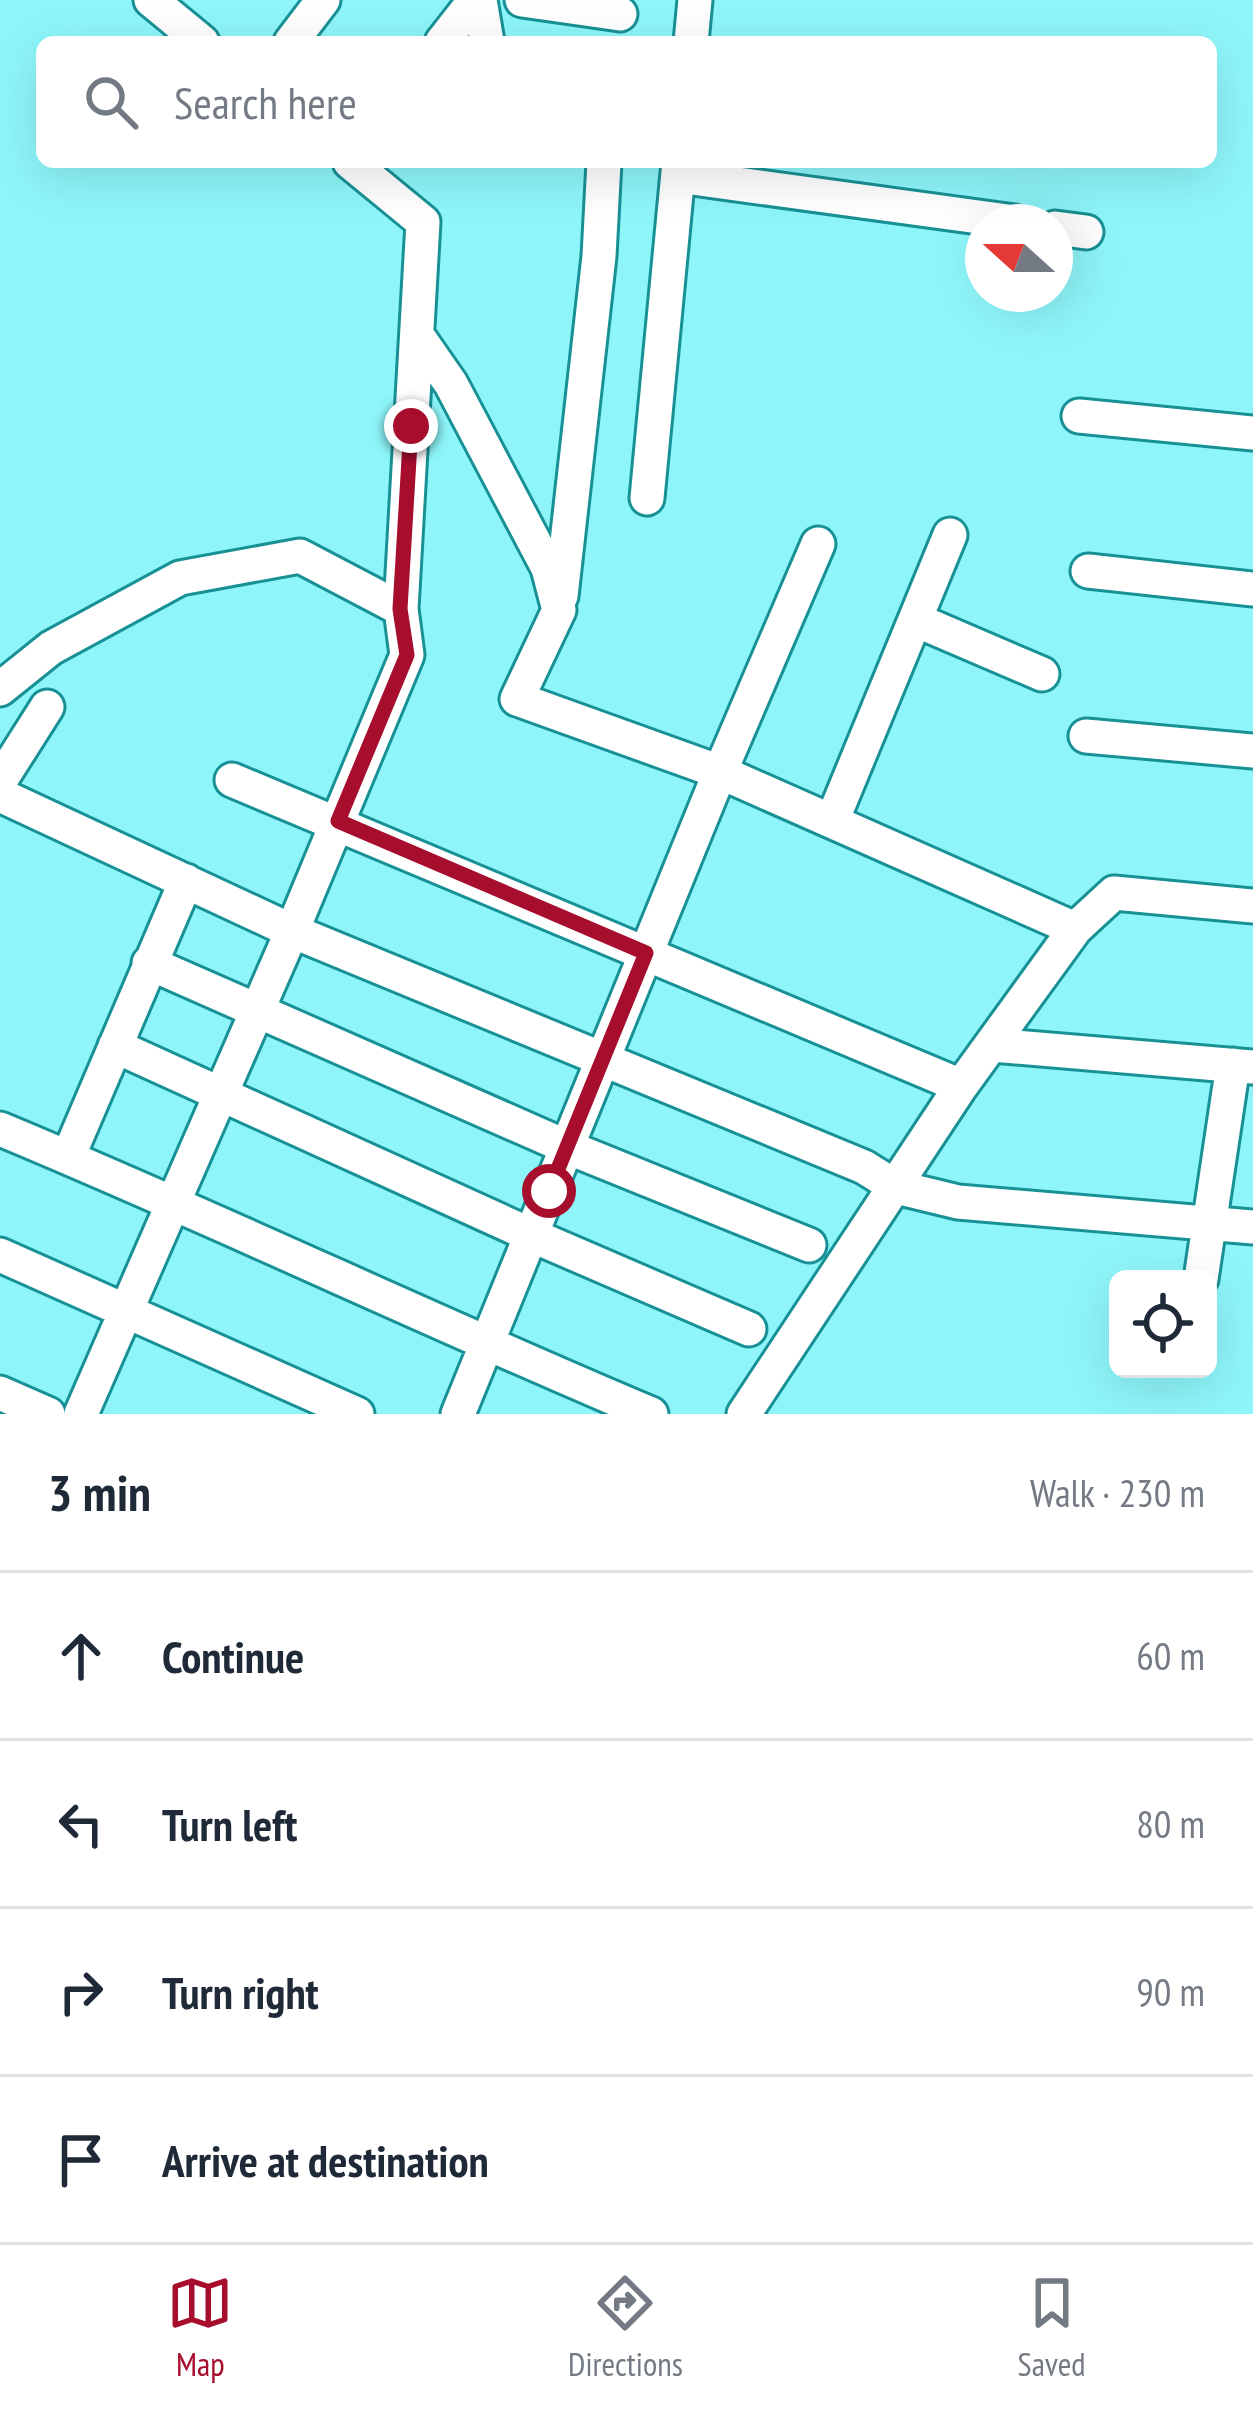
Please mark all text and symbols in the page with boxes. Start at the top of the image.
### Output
search box [36,36,1217,168]
icon: search [78,69,144,135]
text: Search here [174,73,357,131]
north arrow [965,204,1073,312]
route end [384,399,438,453]
route start [522,1164,576,1218]
map controls [1109,1270,1217,1378]
button: locate [1109,1270,1217,1378]
text: 3 min [48,1459,151,1525]
text: Walk · 230 m [1030,1467,1205,1518]
icon: ahead [48,1623,114,1689]
text: Continue [162,1627,304,1685]
text: 60 m [1136,1630,1205,1681]
icon: left [48,1791,114,1857]
text: Turn left [162,1795,297,1853]
text: 80 m [1136,1798,1205,1849]
icon: right [48,1959,114,2025]
text: Turn right [162,1963,319,2021]
text: 90 m [1136,1966,1205,2017]
icon: arrive [48,2127,114,2193]
text: Arrive at destination [162,2131,489,2189]
tab: Map [167,2270,233,2385]
tab: Directions [568,2270,683,2385]
tab: Saved [1018,2270,1086,2385]

